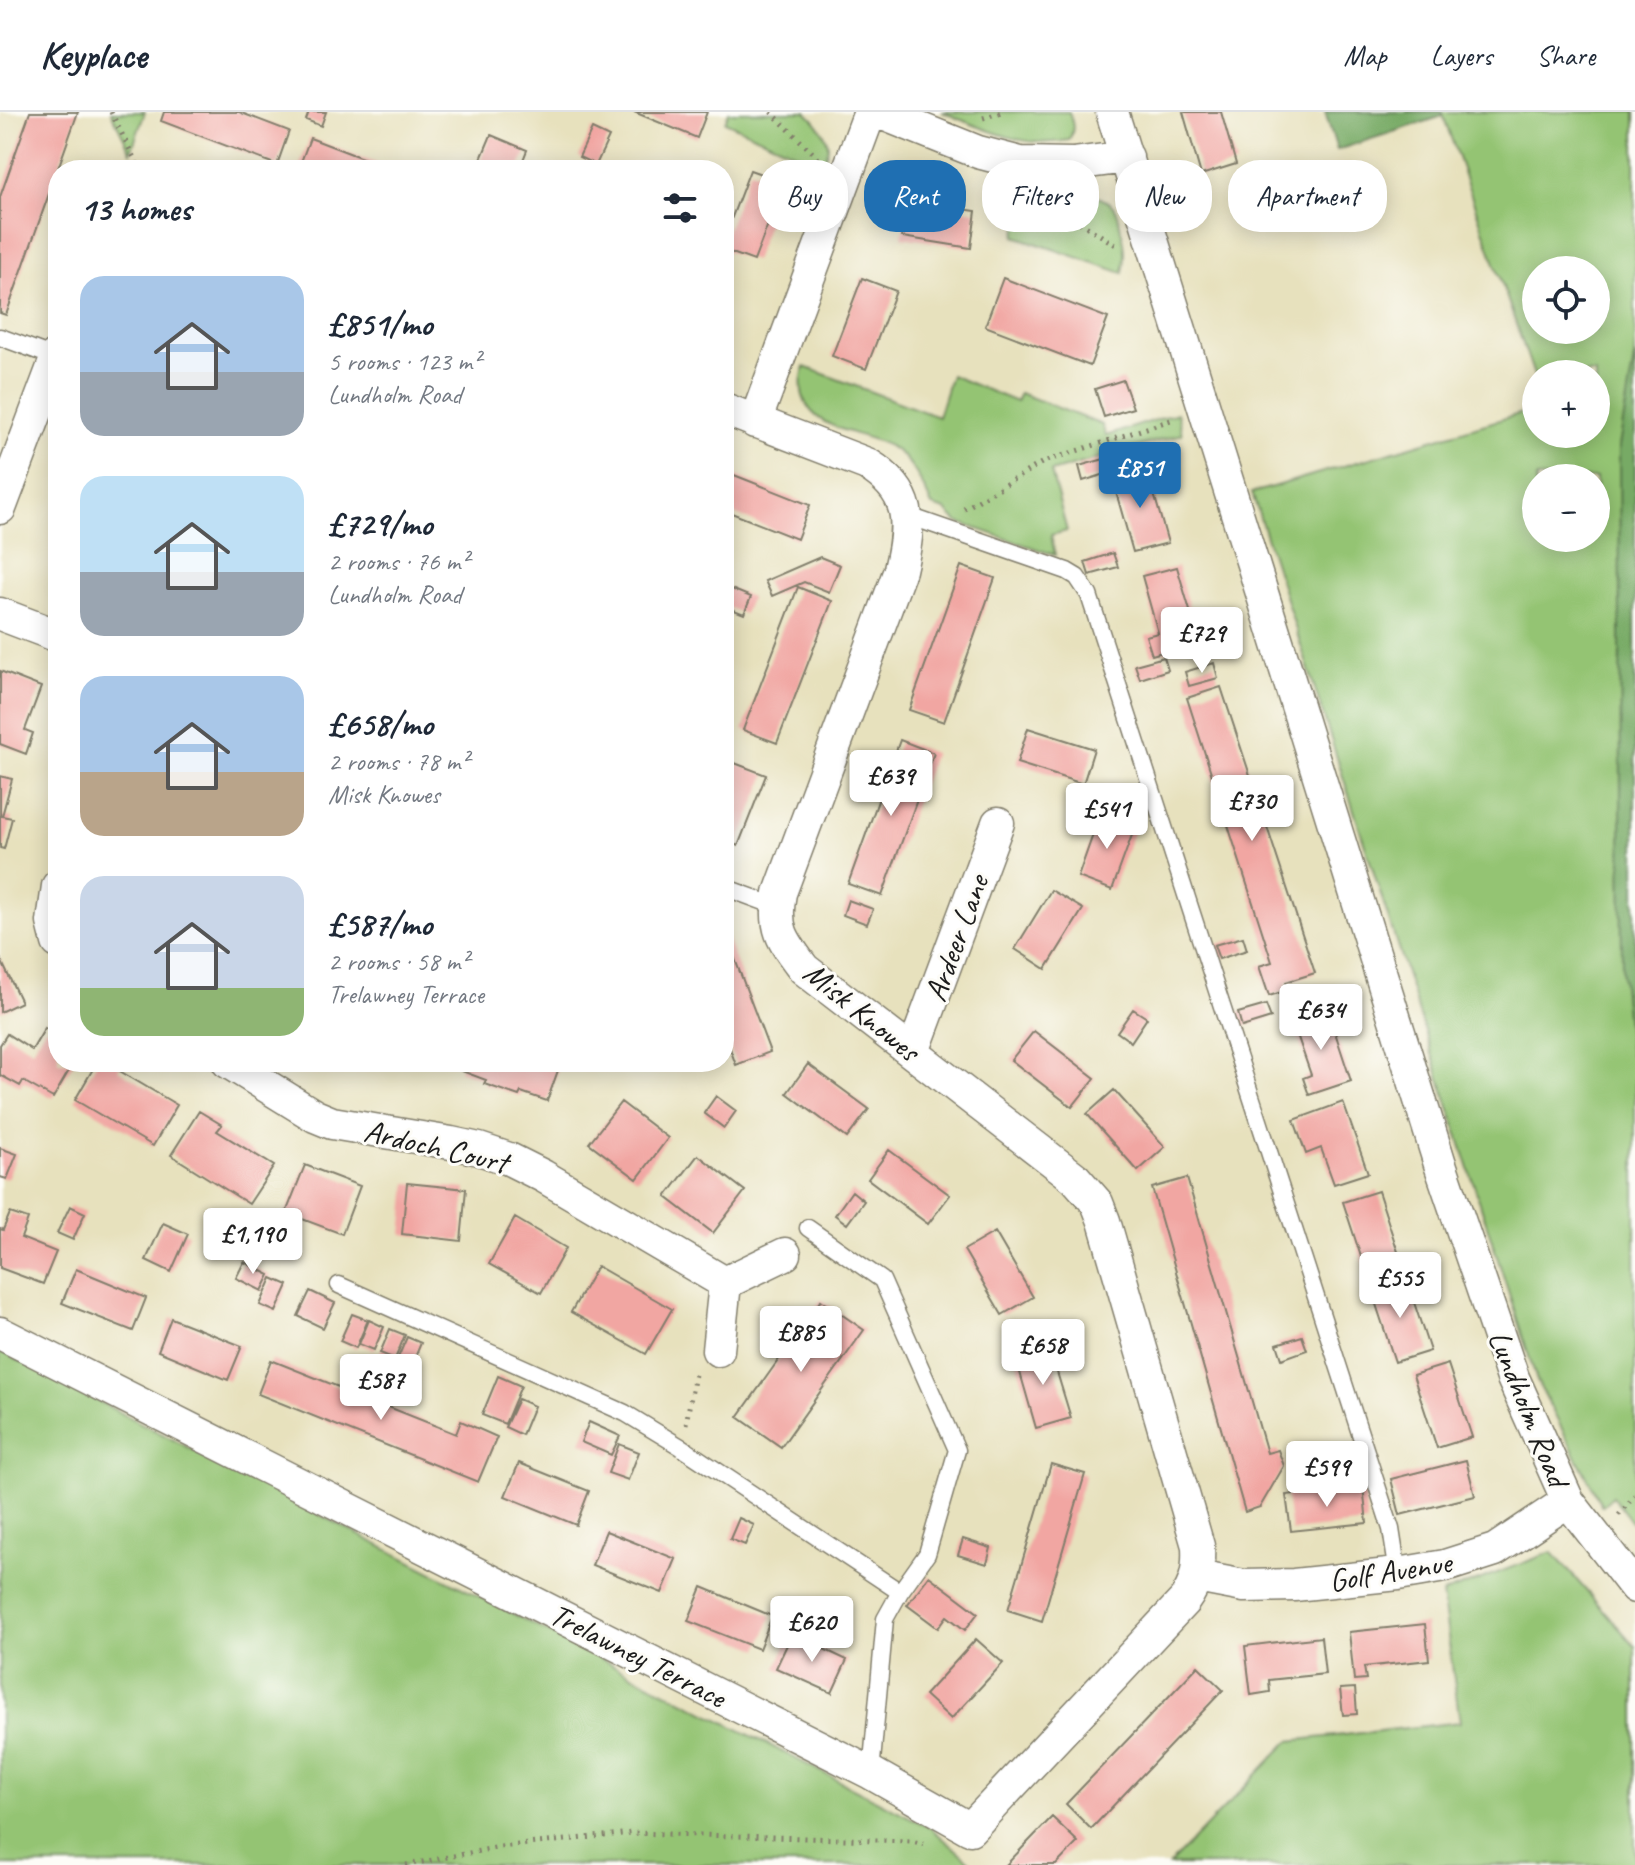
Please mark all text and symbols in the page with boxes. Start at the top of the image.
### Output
text: Keyplace [40,32,147,79]
text: Map [1344,38,1387,73]
text: Layers [1431,38,1492,73]
text: Share [1536,38,1595,73]
chip: Buy [758,160,848,232]
chip: Rent [864,160,966,232]
chip: Filters [982,160,1099,232]
chip: New [1115,160,1212,232]
chip: Apartment [1228,160,1387,232]
icon: filters [658,186,702,230]
text: 13 homes [80,187,191,230]
map controls [1522,256,1610,552]
button: locate [1522,256,1610,344]
text: £851/mo [328,302,432,345]
icon: home [144,308,240,404]
text: 5 rooms · 123 m² [328,345,480,378]
button: + [1522,360,1610,448]
text: Lundholm Road [328,378,462,411]
pin: £851 [1093,442,1187,510]
text: £851 [1117,451,1163,484]
button: − [1522,464,1610,552]
text: £729/mo [328,502,432,545]
icon: home [144,508,240,604]
text: 2 rooms · 76 m² [328,545,469,578]
text: Lundholm Road [328,578,462,611]
pin: £729 [1155,607,1249,675]
text: £729 [1179,616,1225,649]
text: £658/mo [328,702,433,745]
icon: home [144,708,240,804]
text: 2 rooms · 78 m² [328,745,469,778]
pin: £639 [844,750,938,818]
text: £639 [867,759,915,792]
pin: £730 [1205,775,1299,843]
text: Misk Knowes [328,778,440,811]
pin: £541 [1060,783,1154,851]
text: £730 [1229,784,1275,817]
text: £541 [1084,792,1130,825]
street label: Ardeer Lane [915,867,999,1007]
text: £587/mo [328,902,432,945]
icon: home [144,908,240,1004]
text: 2 rooms · 58 m² [328,945,469,978]
street label: Misk Knowes [795,952,930,1072]
text: Trelawney Terrace [328,978,484,1011]
pin: £634 [1274,984,1368,1052]
text: £634 [1297,993,1345,1026]
street label: Ardoch Court [360,1110,516,1184]
pin: £1,190 [188,1208,318,1276]
text: £1,190 [221,1217,285,1250]
pin: £555 [1353,1252,1447,1320]
text: £555 [1377,1261,1423,1294]
pin: £885 [754,1306,848,1374]
text: £885 [778,1315,824,1348]
pin: £658 [996,1319,1090,1387]
street label: Lundholm Road [1479,1324,1580,1496]
text: £658 [1020,1328,1066,1361]
pin: £587 [334,1354,428,1422]
text: £587 [358,1363,404,1396]
pin: £599 [1280,1441,1374,1509]
text: £599 [1304,1450,1350,1483]
street label: Golf Avenue [1326,1541,1457,1601]
street label: Trelawney Terrace [543,1594,735,1718]
pin: £620 [765,1596,859,1664]
text: £620 [788,1605,836,1638]

